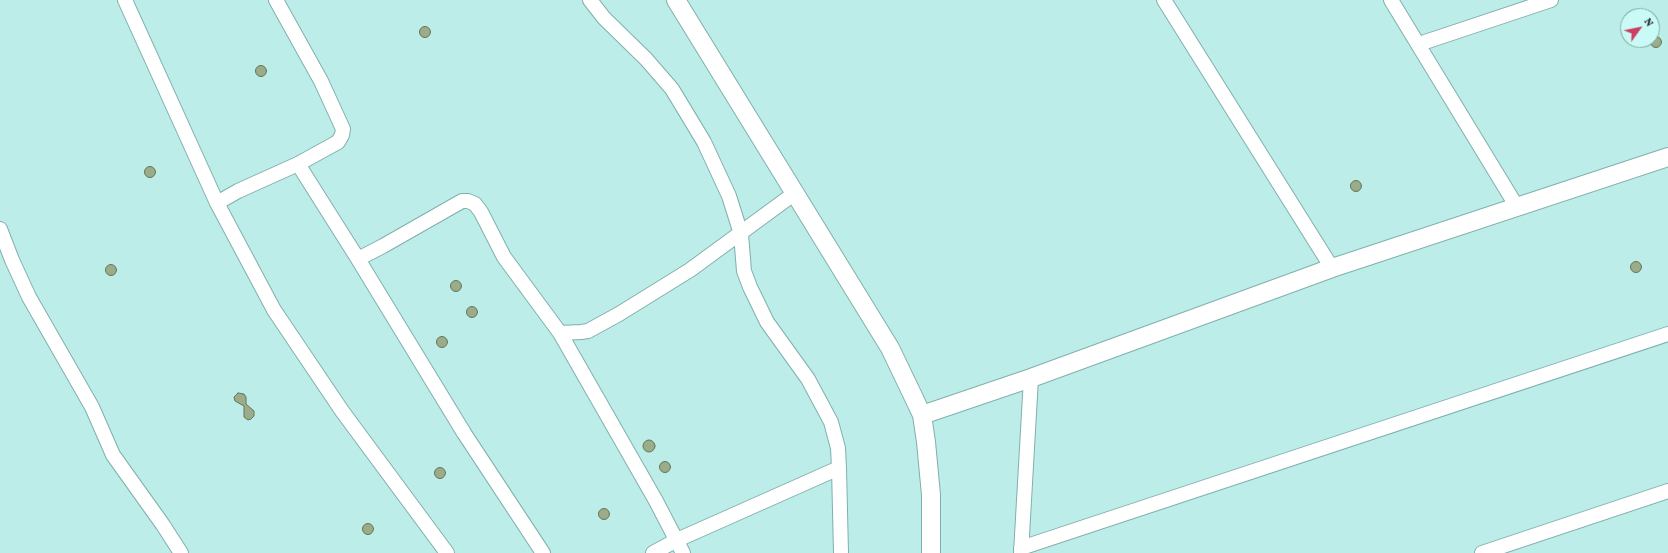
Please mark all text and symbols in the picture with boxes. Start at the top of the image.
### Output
north arrow [1620,8,1660,48]
text: N [1642,16,1656,28]

